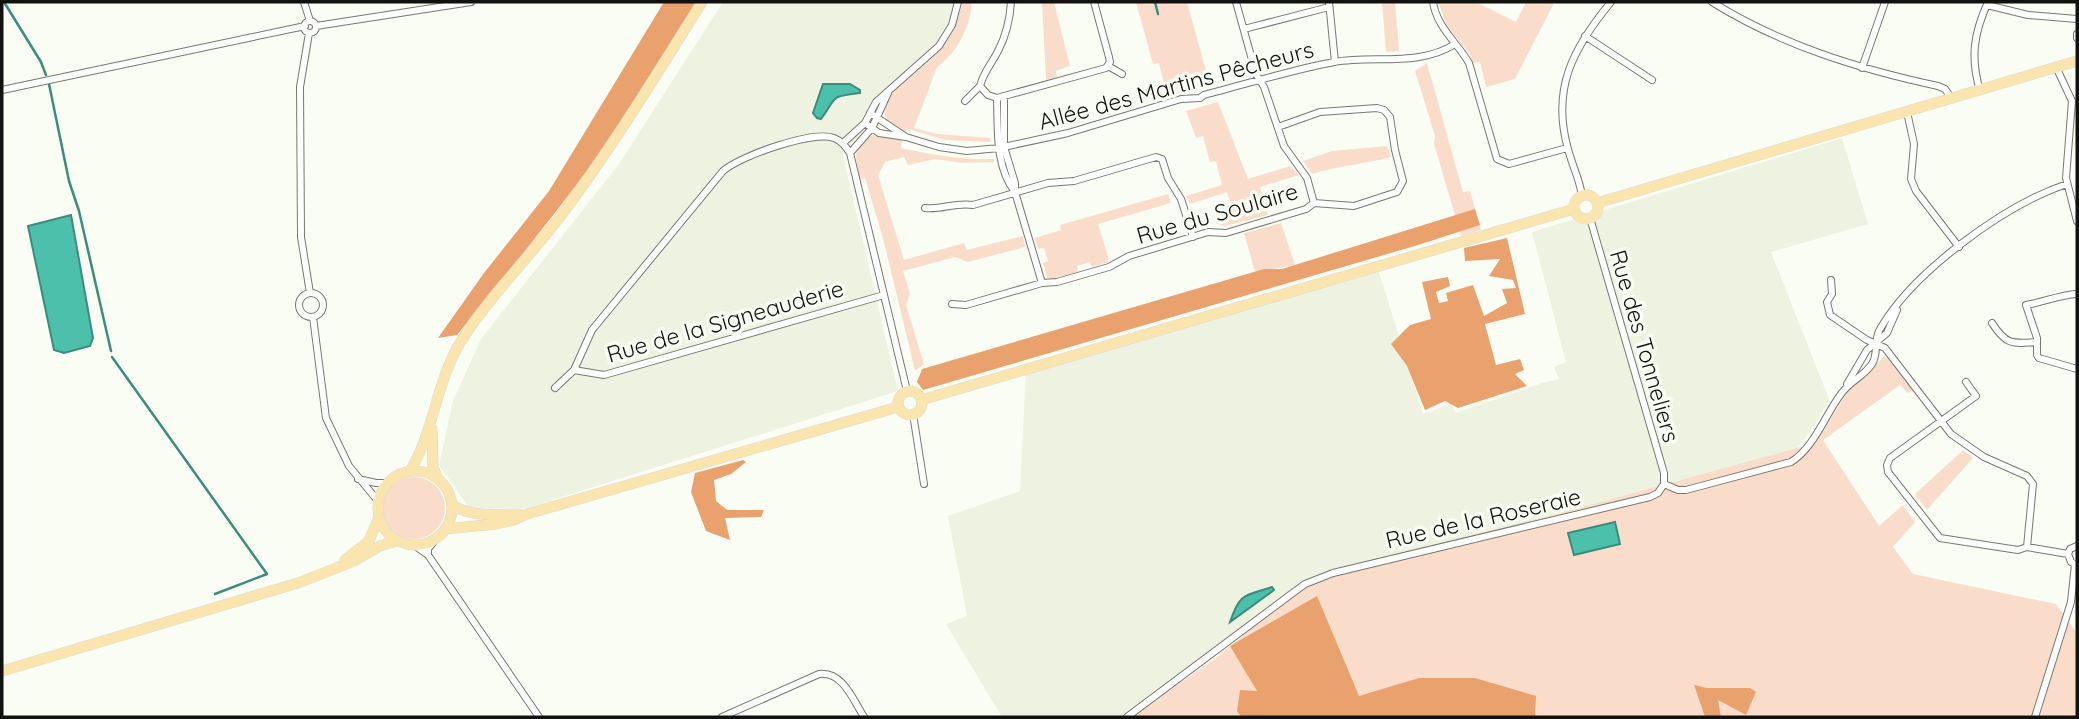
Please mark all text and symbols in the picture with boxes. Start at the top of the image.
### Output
street label: Allée des Martins Pêcheurs [1035,34,1317,136]
street label: Rue du Soulaire [1133,176,1301,250]
street label: Rue des Tonneliers [1604,246,1686,446]
street label: Rue de la Signeauderie [603,273,847,369]
street label: Rue de la Roseraie [1382,481,1584,555]

